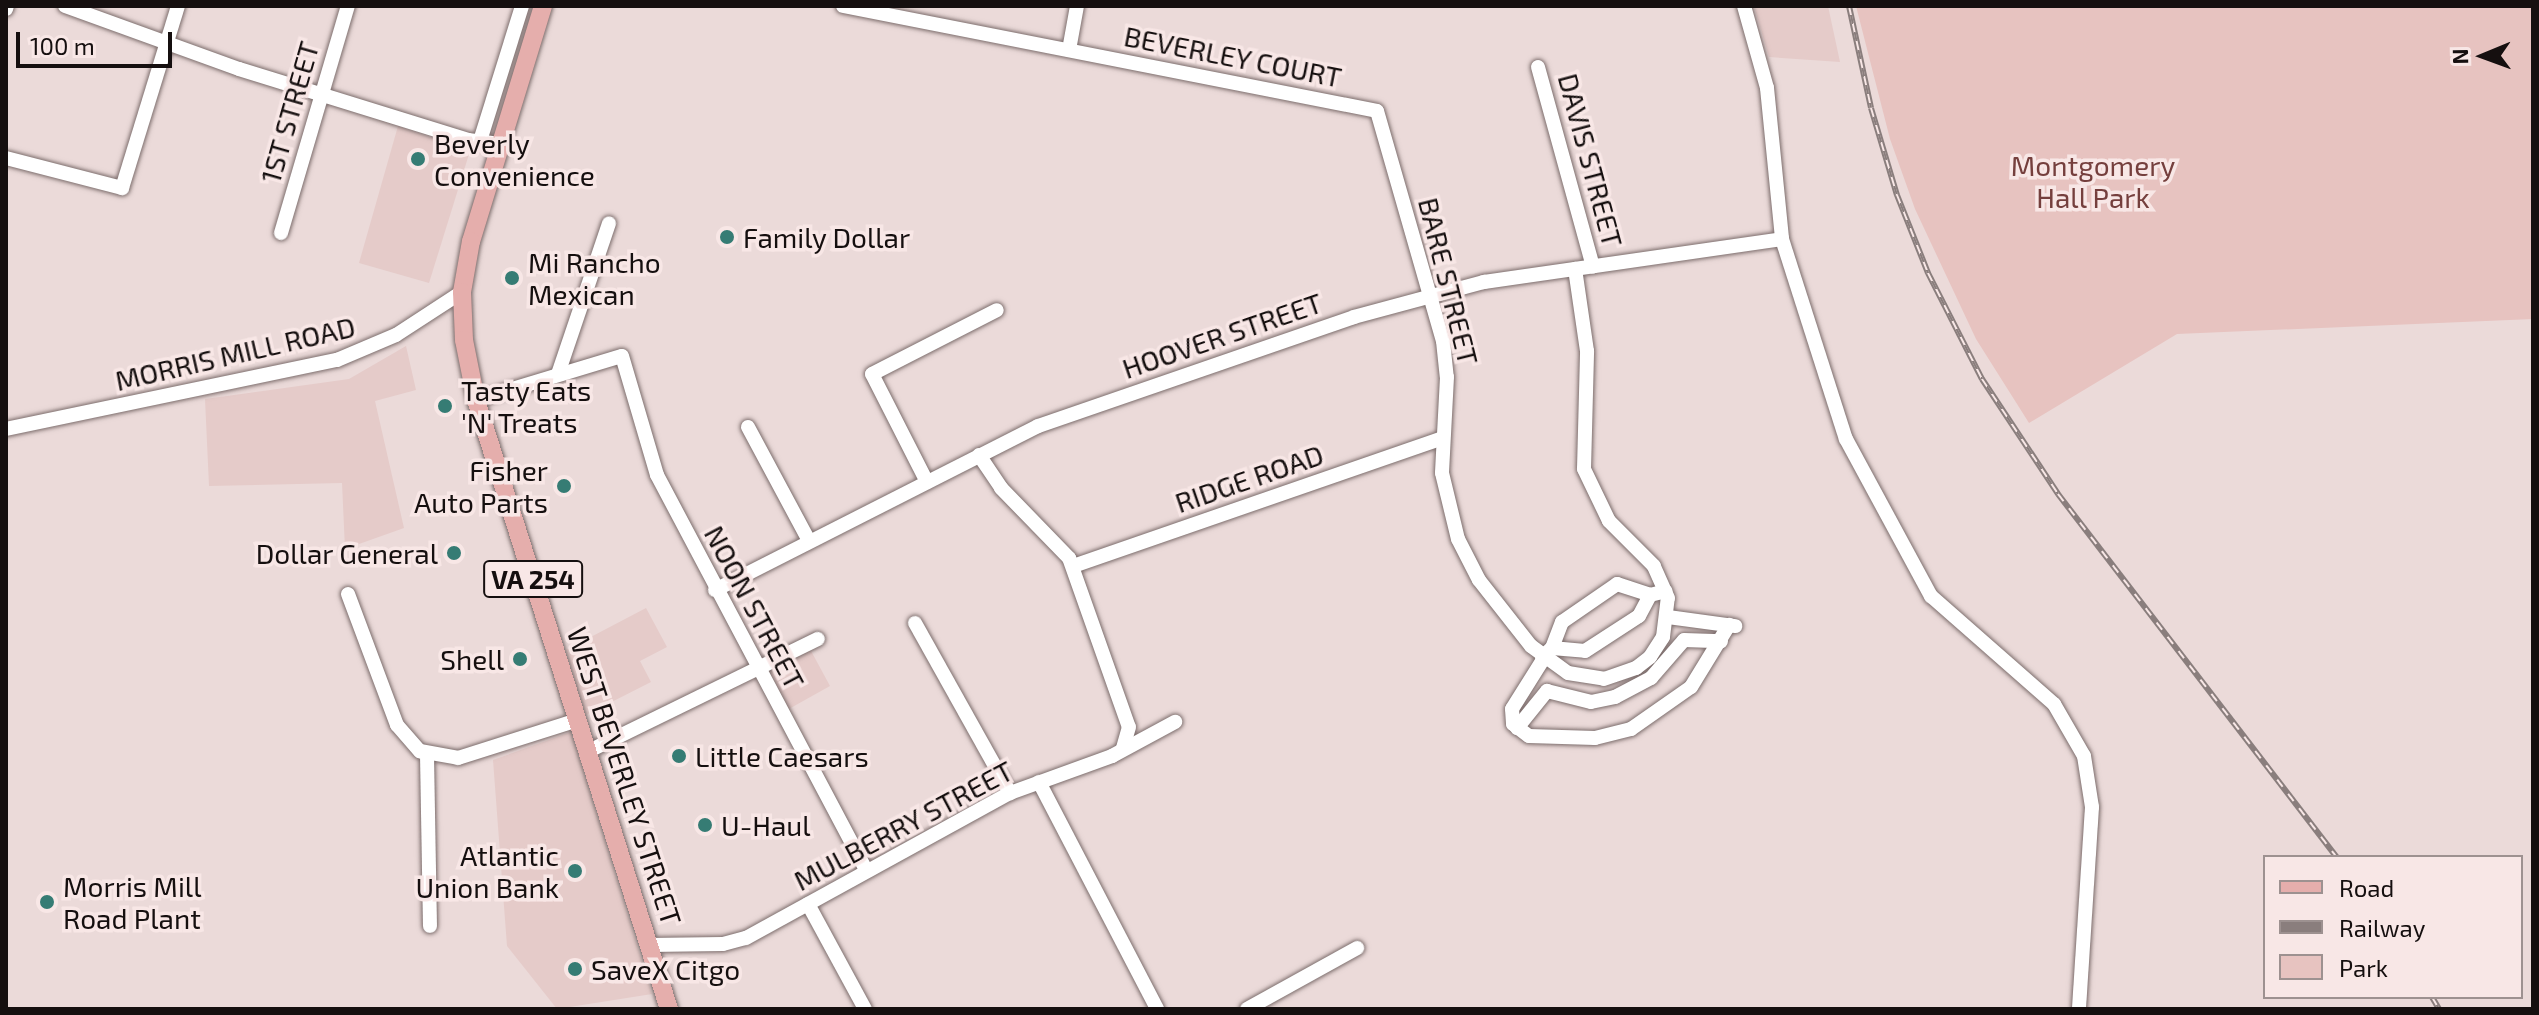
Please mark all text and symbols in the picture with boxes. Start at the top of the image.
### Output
scale bar [20,16,176,66]
north arrow [2443,16,2523,96]
street label: BEVERLEY COURT [1121,18,1345,94]
text: 100 m [30,31,95,60]
street label: 1ST STREET [253,37,325,187]
text: N [2446,48,2472,65]
street label: DAVIS STREET [1552,70,1630,250]
place label: Beverly Convenience [434,126,595,192]
park label: Montgomery Hall Park [2011,148,2175,214]
marker: Beverly Convenience [409,150,427,168]
street label: BARE STREET [1412,194,1486,368]
place label: Family Dollar [743,220,911,254]
marker: Family Dollar [718,228,736,246]
place label: Mi Rancho Mexican [528,245,661,311]
marker: Mi Rancho Mexican [503,269,521,287]
street label: HOOVER STREET [1118,285,1326,385]
street label: MORRIS MILL ROAD [111,309,359,397]
place label: Tasty Eats 'N' Treats [461,373,592,439]
marker: Tasty Eats 'N' Treats [436,397,454,415]
street label: RIDGE ROAD [1170,437,1328,519]
place label: Fisher Auto Parts [414,453,548,519]
marker: Fisher Auto Parts [555,477,573,495]
street label: NOON STREET [698,520,812,694]
place label: Dollar General [255,536,438,570]
marker: Dollar General [445,544,463,562]
road number: VA 254 [481,557,585,601]
street label: WEST BEVERLEY STREET [561,622,689,930]
place label: Shell [440,642,504,676]
marker: Shell [511,650,529,668]
place label: Little Caesars [695,739,869,773]
marker: Little Caesars [670,747,688,765]
street label: MULBERRY STREET [787,753,1019,897]
place label: U-Haul [721,808,811,842]
marker: U-Haul [696,816,714,834]
place label: Atlantic Union Bank [415,838,559,904]
legend [2263,855,2523,999]
marker: Atlantic Union Bank [566,862,584,880]
place label: Morris Mill Road Plant [63,869,201,935]
text: Road [2339,873,2394,902]
marker: Morris Mill Road Plant [38,893,56,911]
text: Railway [2339,913,2425,942]
place label: SaveX Citgo [591,952,740,986]
text: Park [2339,953,2388,982]
marker: SaveX Citgo [566,960,584,978]

